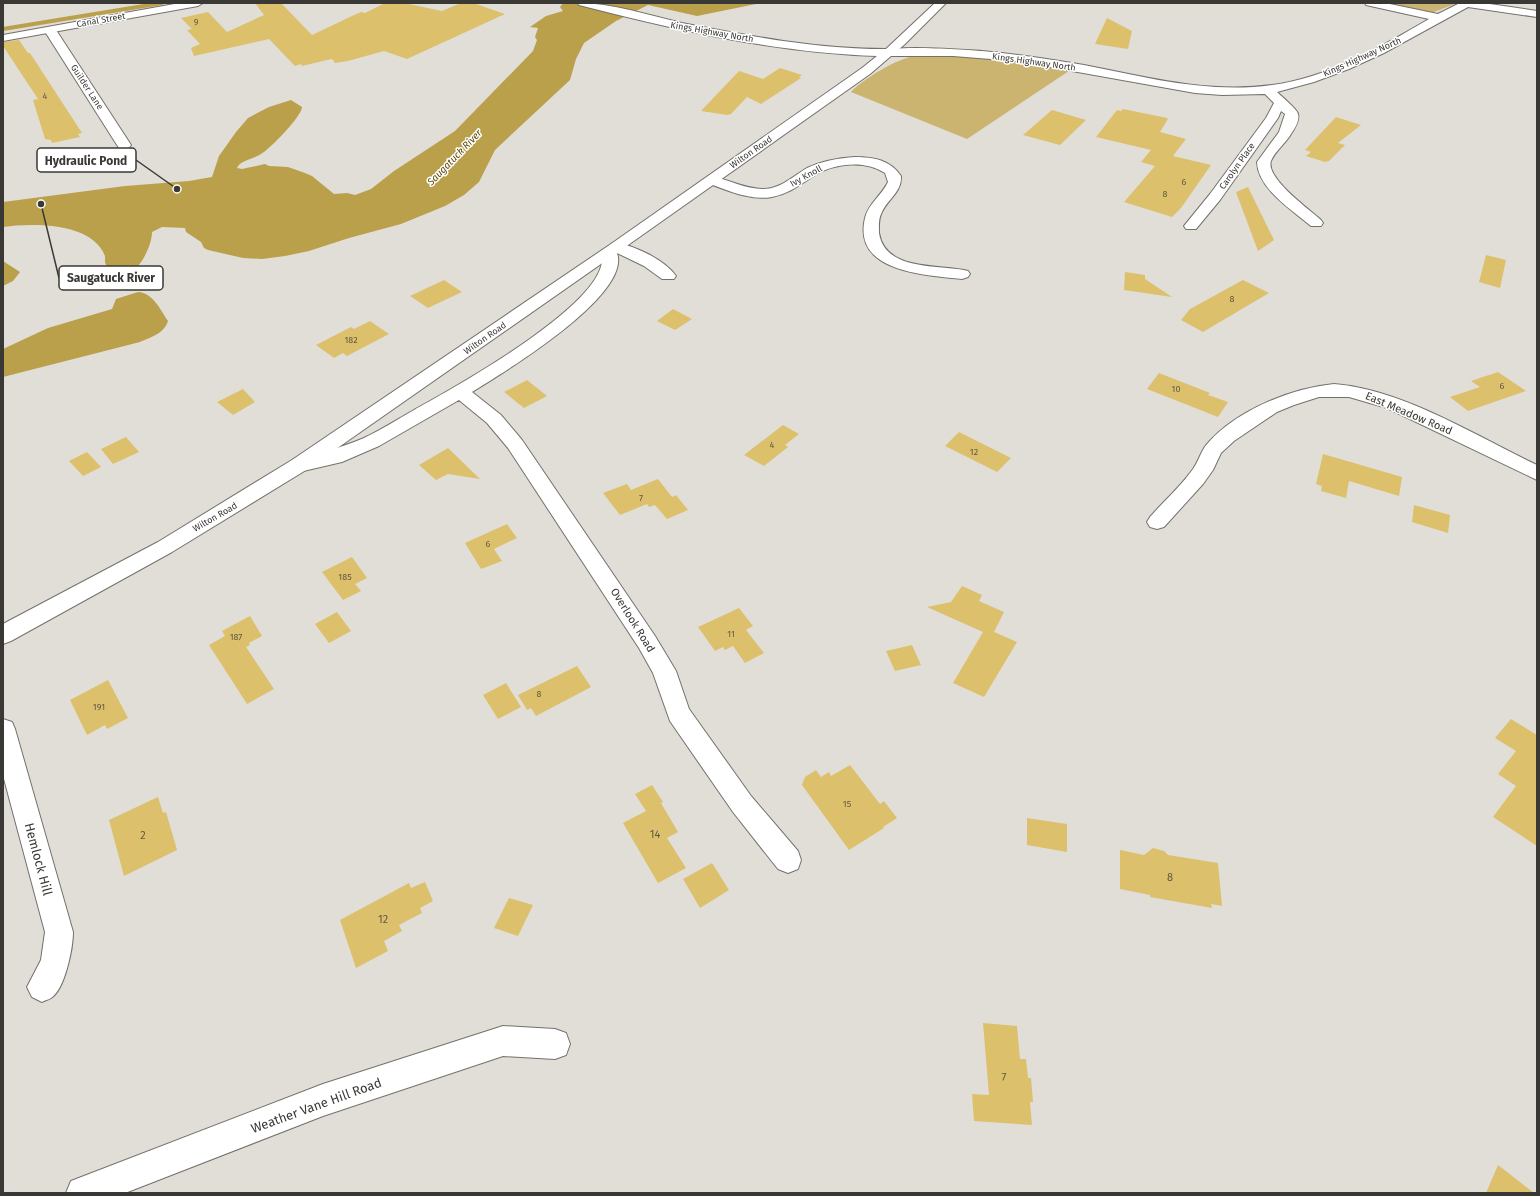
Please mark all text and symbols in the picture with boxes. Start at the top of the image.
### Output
street label: Canal Street [76,11,127,29]
house number: 9 [194,17,199,27]
street label: Kings Highway North [670,20,754,44]
street label: Kings Highway North [1321,35,1403,79]
street label: Kings Highway North [992,51,1076,73]
street label: Guilder Lane [69,63,105,111]
house number: 4 [43,91,48,101]
water label: Saugatuck River [424,126,485,189]
street label: Wilton Road [728,134,774,170]
street label: Carolyn Place [1217,141,1257,191]
callout: Hydraulic Pond [37,148,136,172]
text: Hydraulic Pond [45,154,127,168]
street label: Ivy Knoll [788,163,824,189]
house number: 6 [1182,177,1187,187]
house number: 8 [1163,189,1168,199]
callout: Saugatuck River [59,266,163,290]
text: Saugatuck River [67,271,155,285]
house number: 8 [1230,294,1235,304]
street label: Wilton Road [462,320,508,356]
house number: 182 [344,335,358,345]
house number: 6 [1500,381,1505,391]
house number: 10 [1172,384,1180,394]
street label: East Meadow Road [1363,389,1454,438]
house number: 4 [770,440,775,450]
house number: 12 [970,447,978,457]
house number: 7 [639,493,643,503]
street label: Wilton Road [191,500,239,534]
house number: 6 [486,539,491,549]
house number: 185 [338,572,352,582]
street label: Overlook Road [608,586,657,655]
house number: 11 [727,629,735,639]
house number: 187 [230,632,242,642]
house number: 8 [537,689,542,699]
house number: 191 [93,702,105,712]
house number: 15 [843,799,852,809]
street label: Hemlock Hill [22,821,55,897]
house number: 14 [650,828,660,841]
house number: 2 [140,829,146,842]
house number: 8 [1167,871,1173,884]
house number: 12 [378,913,388,926]
house number: 7 [1002,1071,1007,1084]
street label: Weather Vane Hill Road [249,1075,384,1136]

